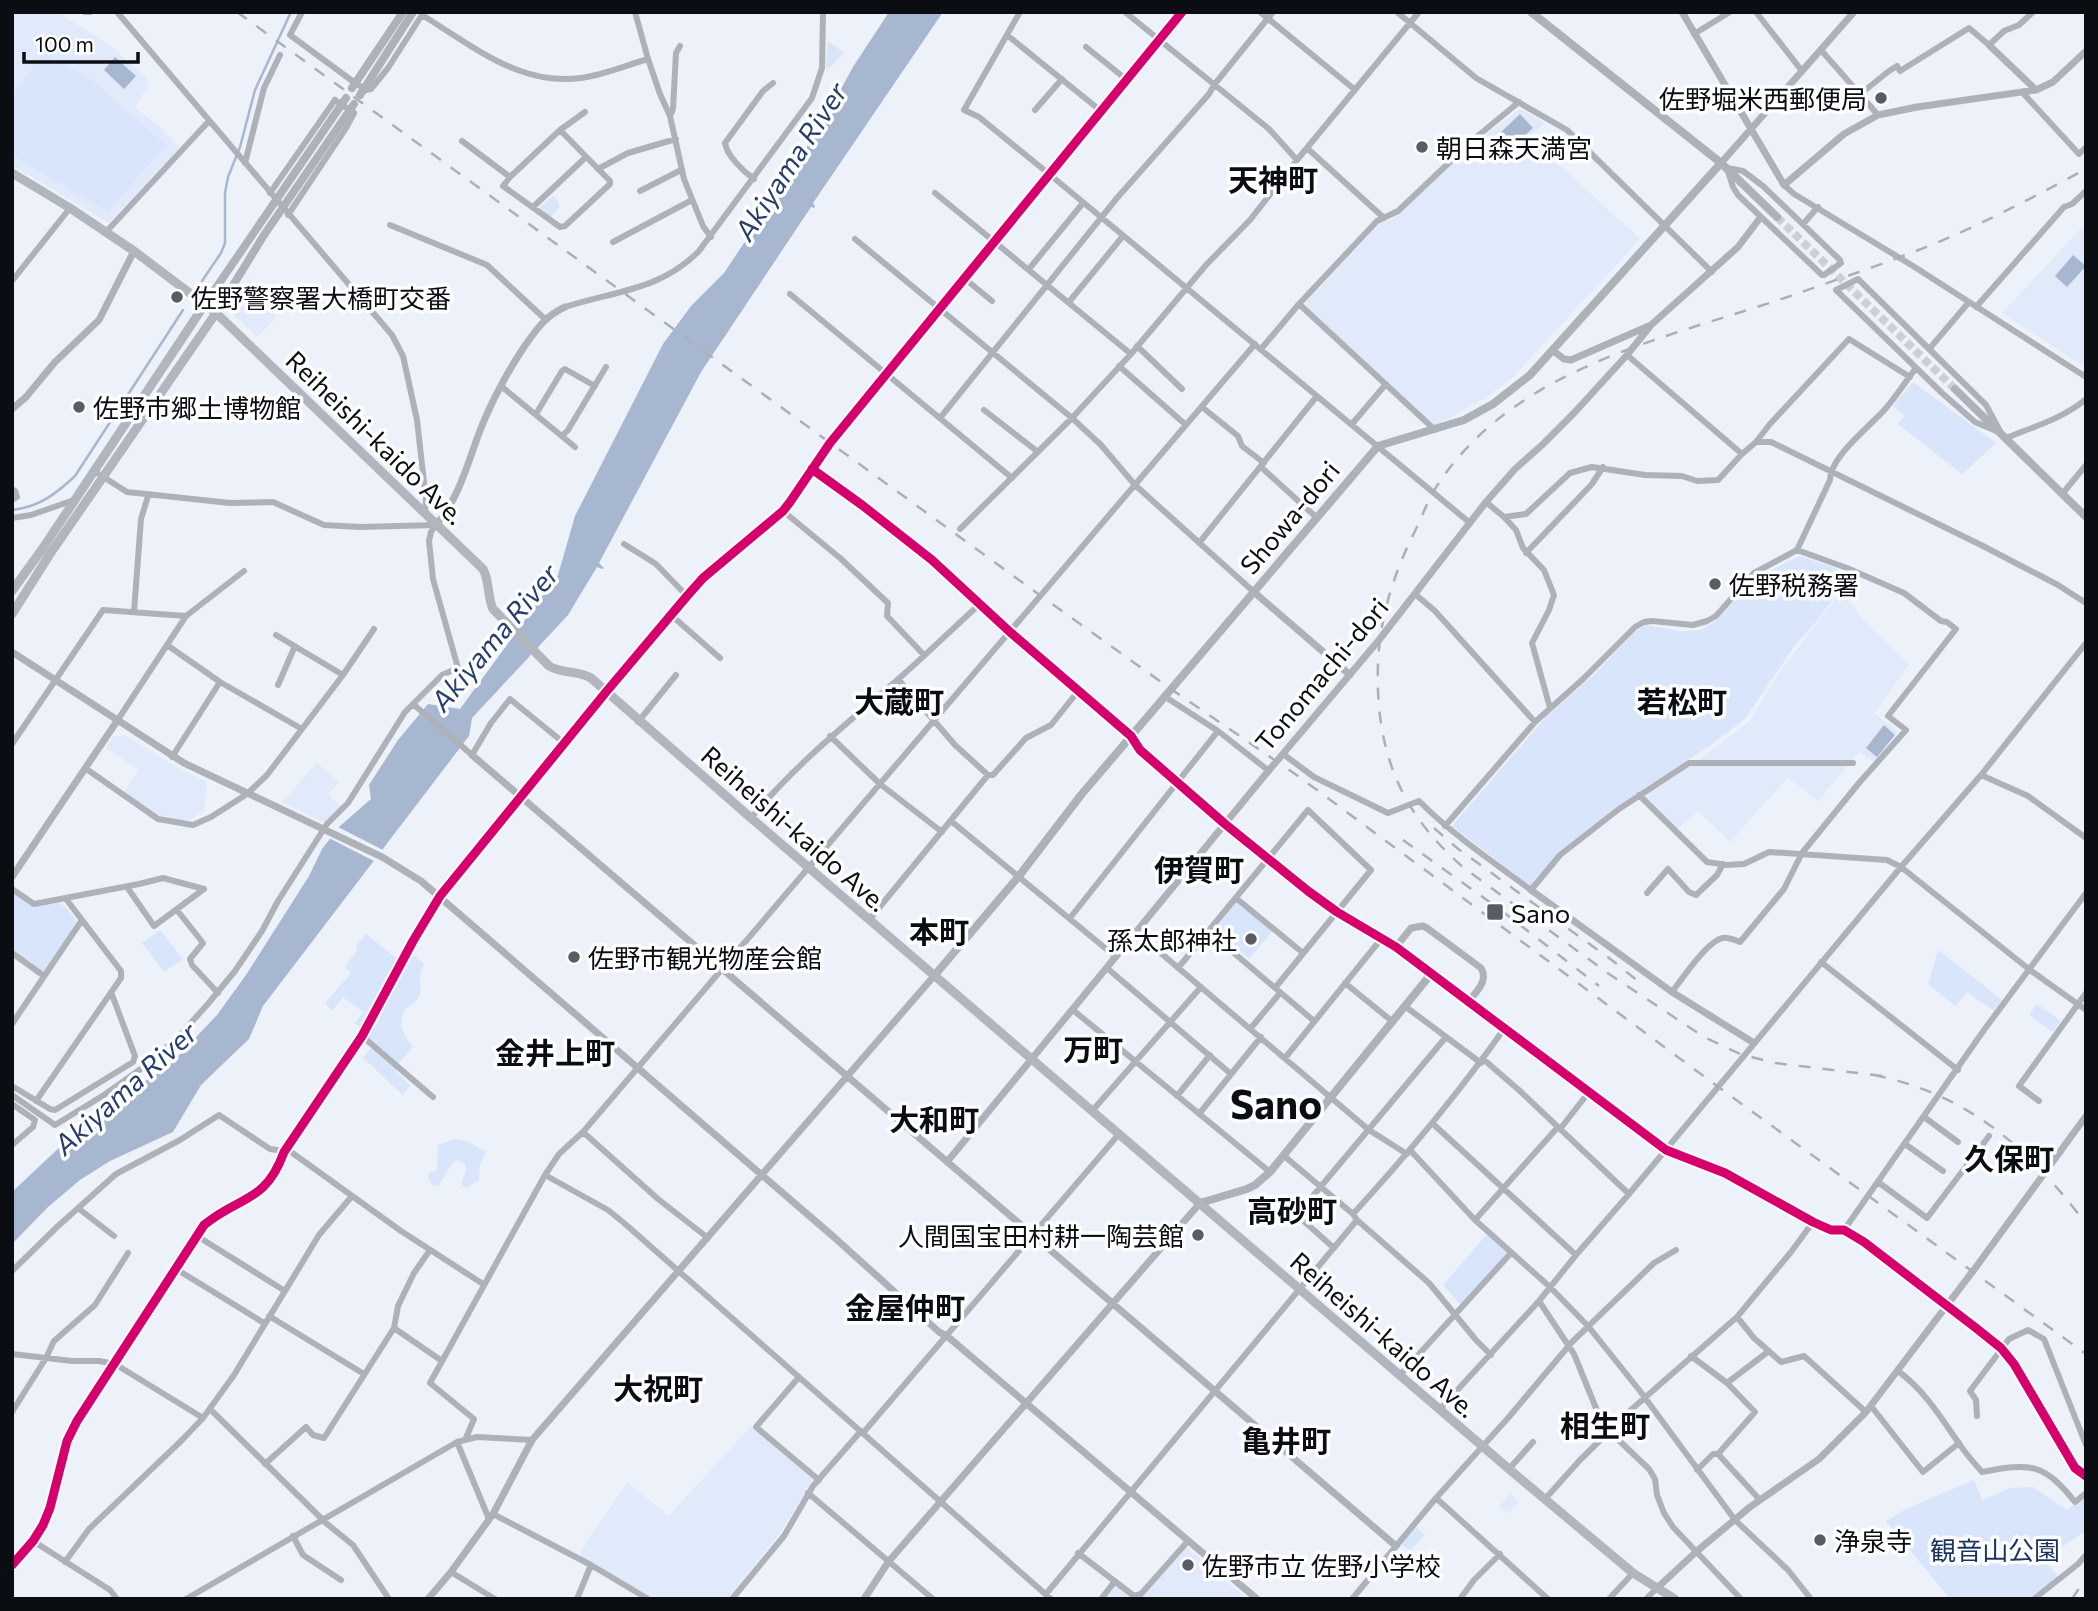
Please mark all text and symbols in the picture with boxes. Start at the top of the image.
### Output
scale bar [24,21,138,65]
text: 100 m [35,31,94,56]
water label: Akiyama River [726,75,854,247]
place label: 佐野堀米西郵便局 [1659,83,1867,114]
marker: 佐野堀米西郵便局 [1873,90,1889,106]
place label: 朝日森天満宮 [1436,132,1592,163]
marker: 朝日森天満宮 [1414,139,1430,155]
district label: 天神町 [1228,160,1318,197]
place label: 佐野警察署大橋町交番 [191,282,451,313]
marker: 佐野警察署大橋町交番 [169,289,185,305]
street label: Reiheishi-kaido Ave. [280,344,472,530]
place label: 佐野市郷土博物館 [93,392,301,423]
marker: 佐野市郷土博物館 [71,399,87,415]
street label: Showa-dori [1233,454,1345,580]
water label: Akiyama River [422,556,566,718]
place label: 佐野税務署 [1729,569,1859,600]
marker: 佐野税務署 [1707,576,1723,592]
street label: Tonomachi-dori [1248,591,1394,757]
district label: 大蔵町 [854,682,944,719]
district label: 若松町 [1637,682,1727,719]
street label: Reiheishi-kaido Ave. [696,739,894,917]
district label: 伊賀町 [1154,850,1244,887]
place label: Sano [1511,897,1570,928]
marker: Sano [1485,902,1505,922]
district label: 本町 [909,912,969,949]
place label: 孫太郎神社 [1107,924,1237,955]
marker: 孫太郎神社 [1243,931,1259,947]
place label: 佐野市観光物産会館 [588,942,822,973]
marker: 佐野市観光物産会館 [566,949,582,965]
water label: Akiyama River [46,1014,204,1162]
district label: 万町 [1063,1030,1123,1067]
district label: 金井上町 [495,1033,615,1070]
district label: Sano [1230,1078,1322,1127]
district label: 大和町 [889,1100,979,1137]
district label: 久保町 [1964,1139,2054,1176]
district label: 高砂町 [1247,1191,1337,1228]
place label: 人間国宝田村耕一陶芸館 [898,1220,1184,1251]
marker: 人間国宝田村耕一陶芸館 [1190,1227,1206,1243]
street label: Reiheishi-kaido Ave. [1285,1245,1483,1423]
district label: 金屋仲町 [845,1288,965,1325]
district label: 大祝町 [613,1369,703,1406]
district label: 相生町 [1560,1406,1650,1443]
district label: 亀井町 [1241,1421,1331,1458]
place label: 浄泉寺 [1834,1525,1912,1556]
marker: 浄泉寺 [1812,1532,1828,1548]
park label: 観音山公園 [1930,1534,2060,1565]
place label: 佐野市立 佐野小学校 [1202,1550,1441,1581]
marker: 佐野市立 佐野小学校 [1180,1557,1196,1573]

